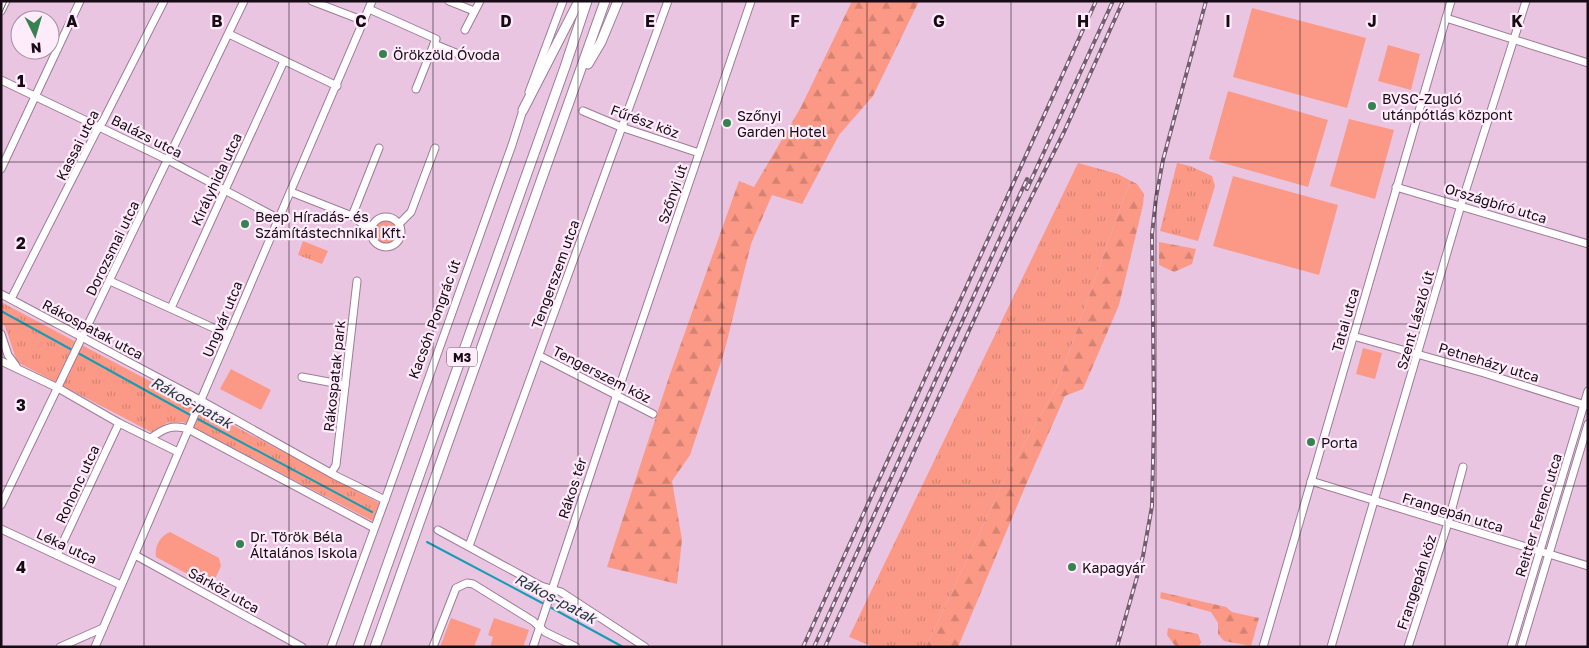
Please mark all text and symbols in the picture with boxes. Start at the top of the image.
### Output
north arrow [10,10,60,60]
text: A [66,11,78,31]
text: B [211,11,223,31]
text: C [355,11,367,31]
text: D [500,11,512,31]
text: E [645,11,655,31]
text: F [790,11,800,31]
text: G [933,11,945,31]
text: H [1077,11,1089,31]
text: I [1225,11,1231,31]
text: J [1367,11,1377,31]
text: K [1511,11,1523,31]
text: N [30,40,42,57]
place label: Örökzöld Óvoda [393,46,500,63]
marker: Örökzöld Óvoda [377,48,389,60]
text: 1 [17,71,25,91]
place label: BVSC-Zugló utánpótlás központ [1382,90,1513,123]
marker: BVSC-Zugló utánpótlás központ [1366,100,1378,112]
street label: Fűrész köz [609,101,681,141]
street label: Kassai utca [52,107,102,183]
place label: Szőnyi Garden Hotel [737,107,826,140]
street label: Balázs utca [109,111,185,161]
marker: Szőnyi Garden Hotel [721,117,733,129]
street label: Királyhida utca [187,130,245,228]
street label: Szőnyi út [654,162,690,226]
street label: Országbíró utca [1443,179,1549,227]
street label: Dorozsmai utca [82,198,142,298]
place label: Beep Híradás- és Számítástechnikai Kft. [255,208,406,241]
street label: Tengerszem utca [527,217,583,331]
marker: Beep Híradás- és Számítástechnikai Kft. [239,218,251,230]
text: 2 [16,233,26,253]
street label: Kacsóh Pongrác út [404,257,464,381]
street label: Szent László út [1393,268,1437,372]
street label: Ungvár utca [198,278,246,360]
street label: Tatai utca [1328,286,1362,354]
street label: Rákospatak utca [40,295,146,363]
street label: Rákospatak park [320,319,348,433]
street label: Petneházy utca [1437,339,1541,385]
street label: Tengerszem köz [550,342,654,406]
road number: M3 [447,348,477,367]
water label: Rákos-patak [148,372,237,432]
text: 3 [16,395,26,415]
place label: Porta [1321,434,1358,451]
marker: Porta [1305,436,1317,448]
street label: Rohonc utca [52,442,102,526]
street label: Reitter Ferenc utca [1511,451,1565,579]
street label: Rákos tér [554,455,590,521]
street label: Frangepán utca [1400,489,1506,535]
street label: Léka utca [34,525,100,567]
place label: Dr. Török Béla Általános Iskola [250,528,357,561]
street label: Frangepán köz [1393,532,1439,632]
marker: Dr. Török Béla Általános Iskola [234,538,246,550]
text: 4 [16,557,26,577]
place label: Kapagyár [1082,559,1146,576]
marker: Kapagyár [1066,561,1078,573]
street label: Sárköz utca [185,564,263,616]
water label: Rákos-patak [512,569,601,628]

